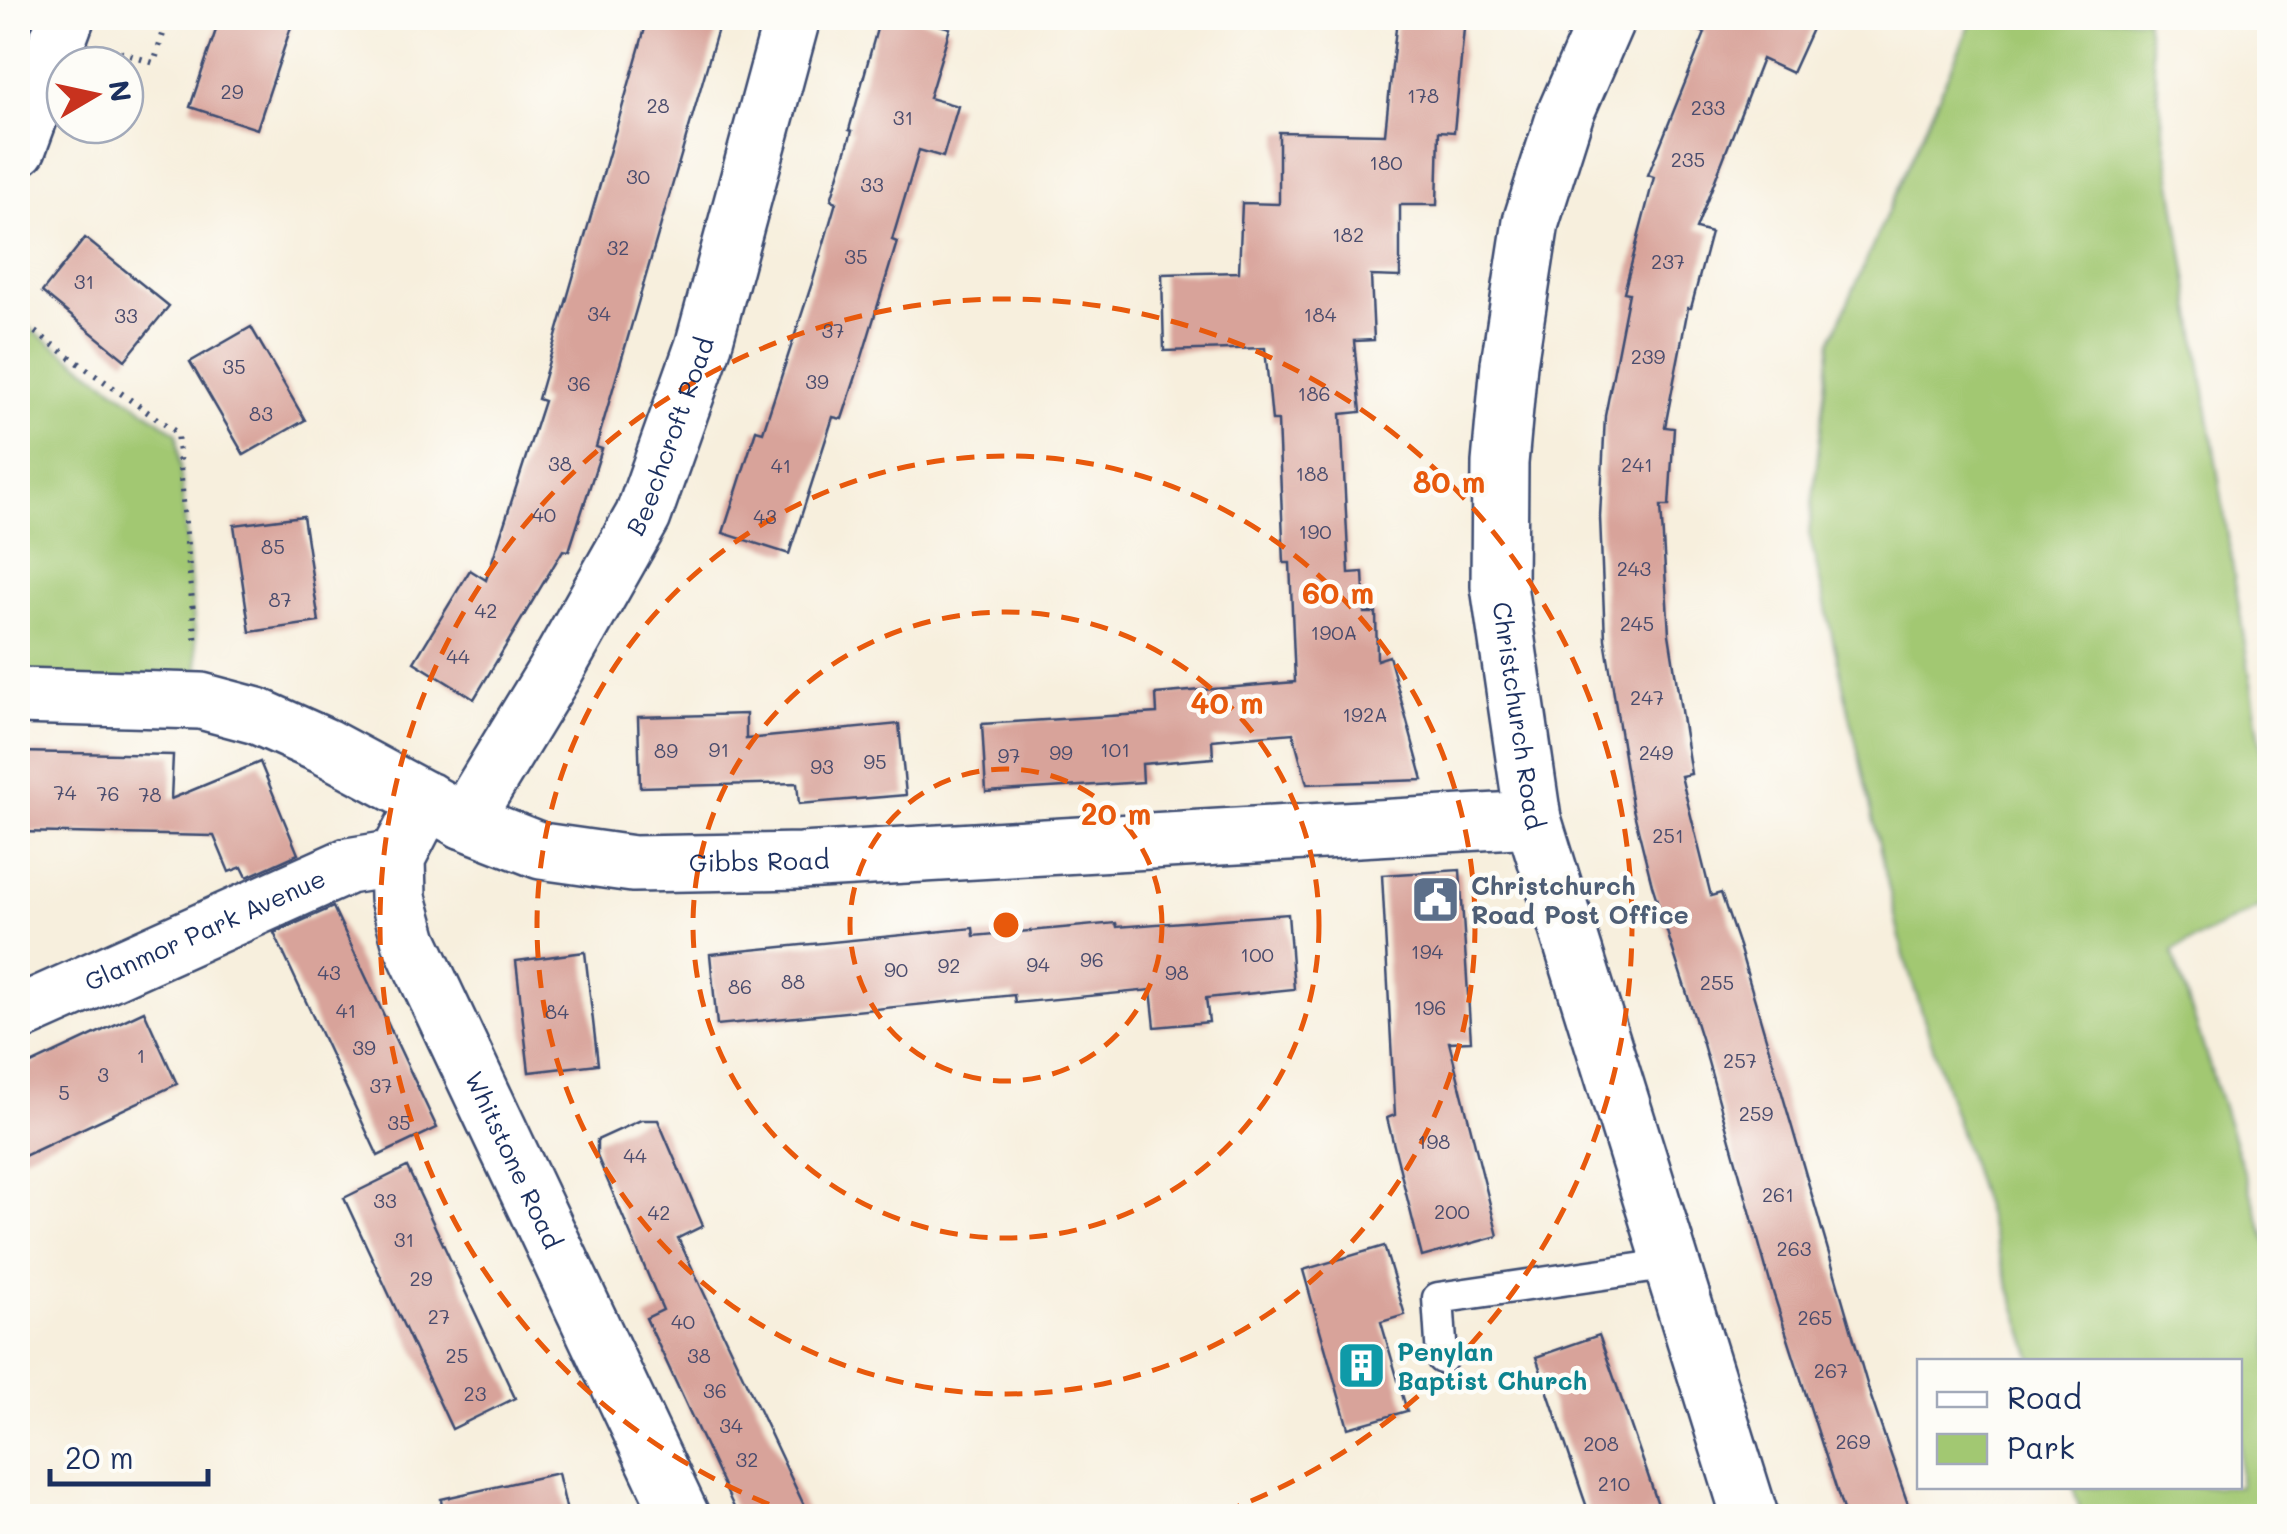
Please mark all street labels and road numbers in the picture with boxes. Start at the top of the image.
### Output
street label: Beechcroft Road [618,334,720,541]
street label: Christchurch Road [1486,600,1552,833]
street label: Gibbs Road [689,842,830,878]
street label: Glanmor Park Avenue [79,861,330,997]
street label: Whitstone Road [459,1066,570,1253]

